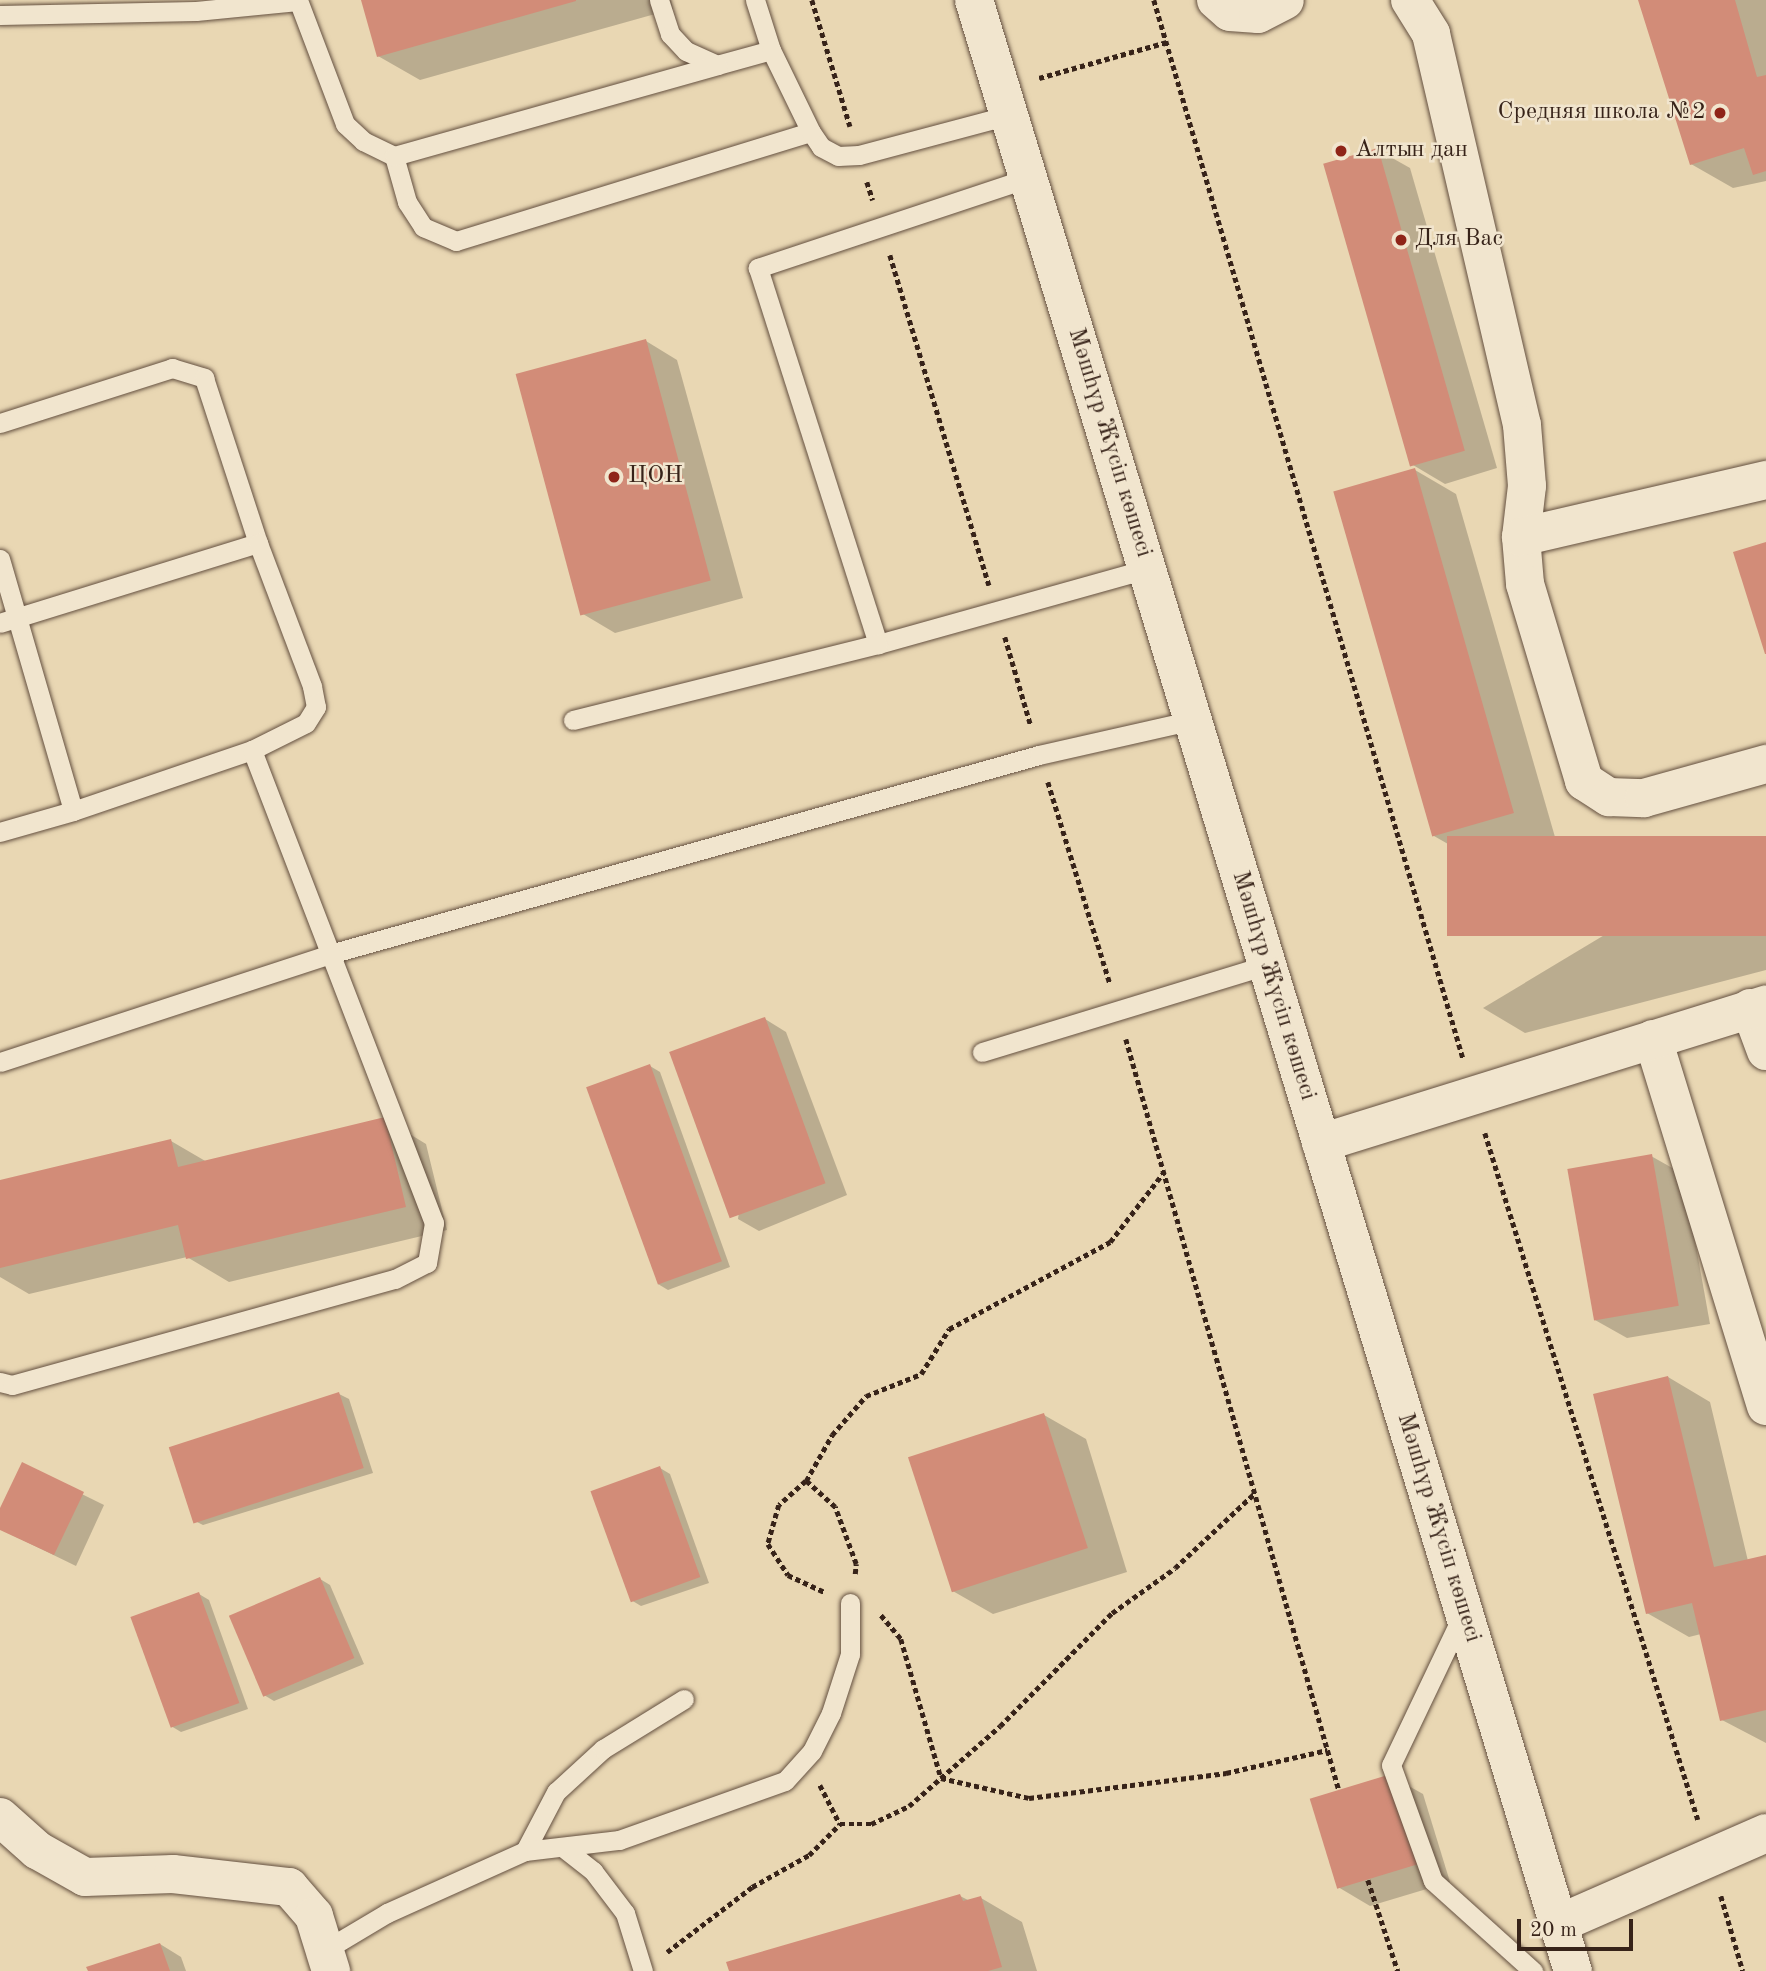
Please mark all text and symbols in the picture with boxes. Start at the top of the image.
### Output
place label: Средняя школа №2 [1497,99,1706,127]
marker: Средняя школа №2 [1712,105,1728,121]
place label: Алтын дан [1355,137,1468,165]
marker: Алтын дан [1333,143,1349,159]
place label: Для Вас [1415,226,1503,254]
marker: Для Вас [1393,232,1409,248]
street label: Мәшһүр Жүсіп көшесі [1060,325,1158,561]
place label: ЦОН [628,463,683,491]
marker: ЦОН [606,469,622,485]
street label: Мәшһүр Жүсіп көшесі [1224,868,1322,1104]
street label: Мәшһүр Жүсіп көшесі [1389,1410,1487,1646]
scale bar [1521,1904,1636,1948]
text: 20 m [1530,1920,1577,1941]

